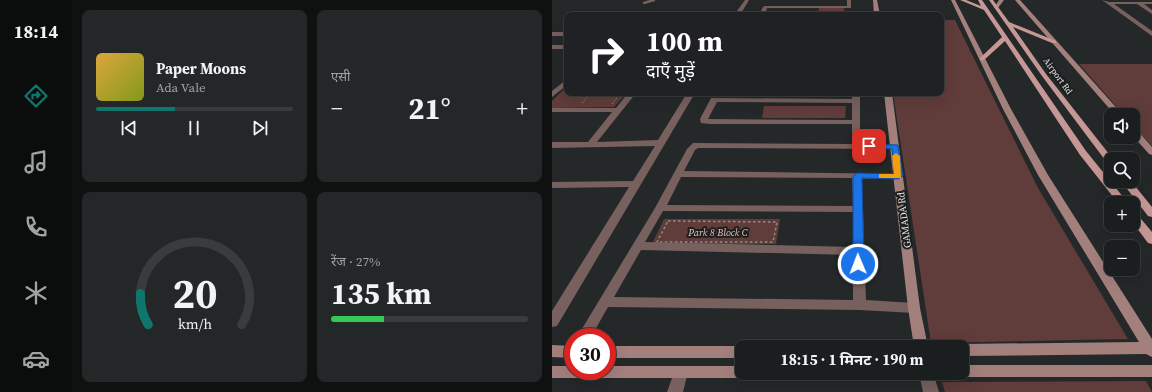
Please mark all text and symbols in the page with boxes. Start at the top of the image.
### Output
text: 18:14 [14,19,58,44]
text: 100 m [646,22,723,60]
icon: right [580,28,632,80]
street label: Airport Rd [1041,55,1075,97]
text: Paper Moons [156,58,246,79]
text: दाएँ मुड़ें [646,58,695,83]
text: एसी [331,68,350,85]
text: Ada Vale [156,79,206,96]
icon: directions [22,82,50,110]
text: 21° [408,88,451,129]
text: − [331,93,343,123]
text: + [516,93,528,123]
map controls [1104,108,1140,276]
button: sound [1104,108,1140,144]
icon: previous [118,117,140,139]
icon: pause [183,117,205,139]
icon: next [249,117,271,139]
pin [852,129,886,163]
icon: arrive [858,135,880,157]
icon: music [22,148,50,176]
button: search [1104,152,1140,188]
street label: GAMADA Rd [894,191,914,249]
button: + [1104,196,1140,232]
icon: phone [22,213,50,241]
park label: Park 8 Block C [687,226,748,239]
button: − [1104,240,1140,276]
position arrow [837,243,879,285]
text: रेंज · 27% [331,253,380,270]
text: 20 [172,265,217,322]
text: 135 km [331,273,431,314]
icon: climate [22,279,50,307]
text: km/h [178,314,212,334]
speed limit sign: 30 [564,328,616,380]
icon: car [22,345,50,373]
text: 18:15 · 1 मिनट · 190 m [781,349,923,370]

